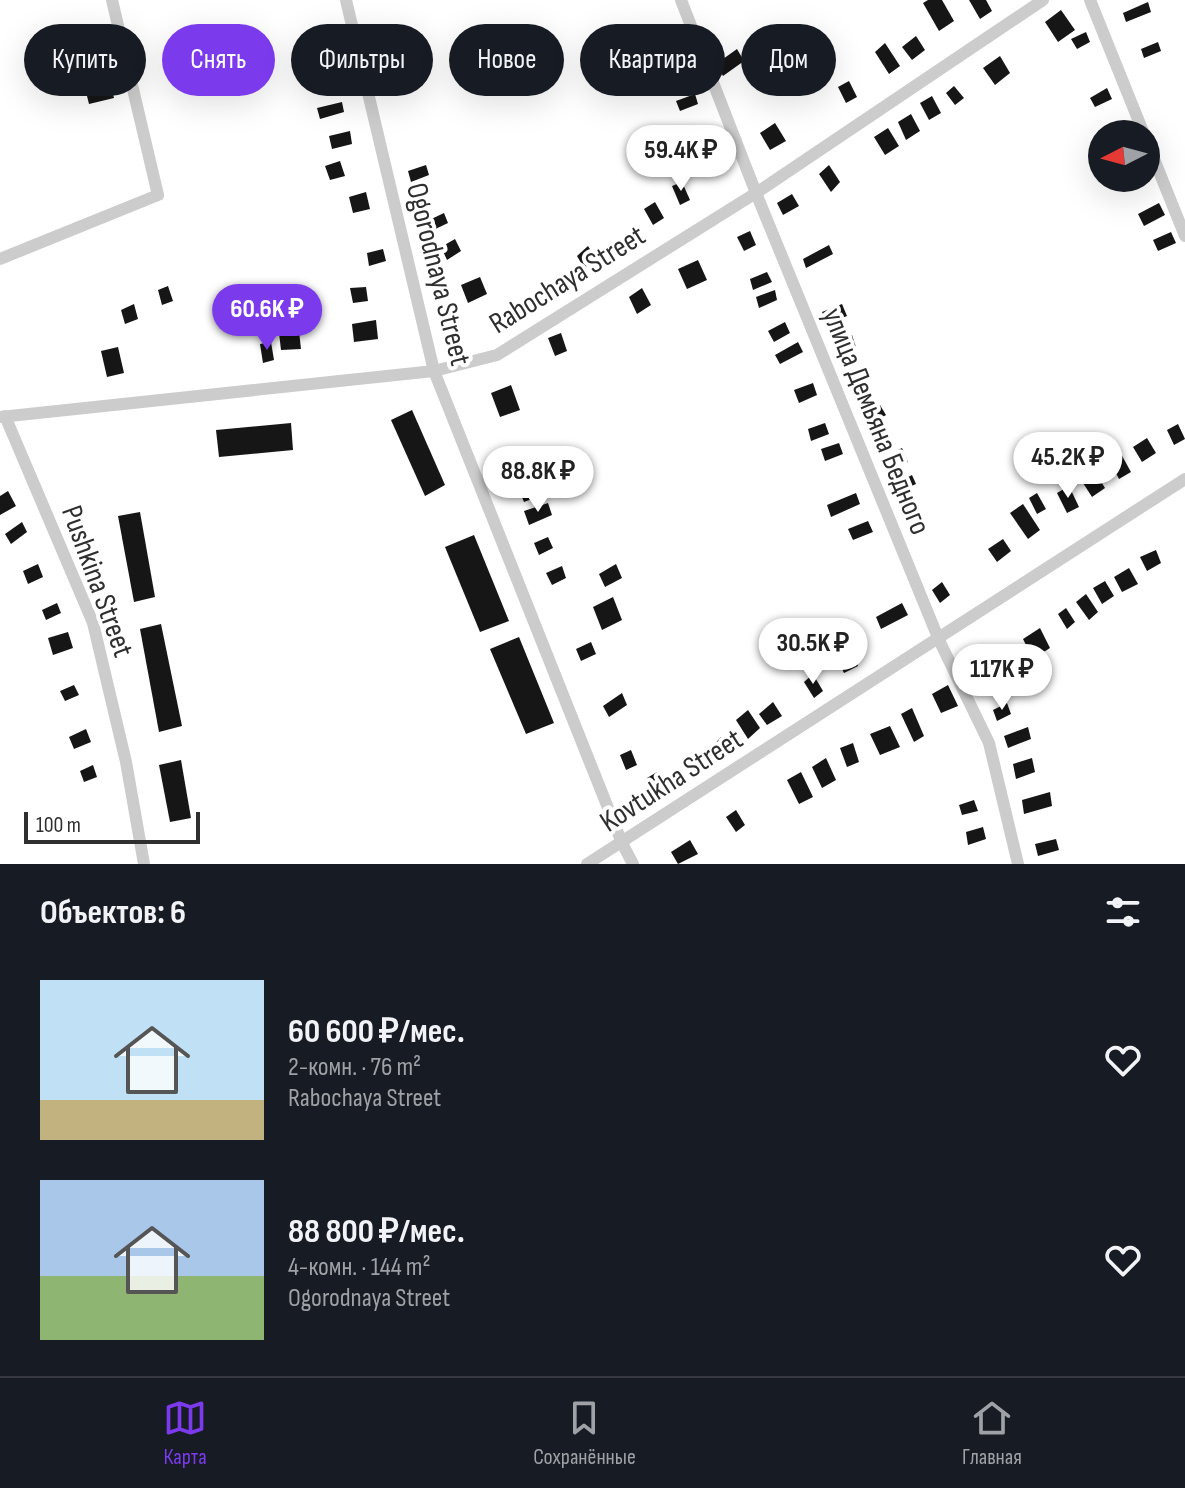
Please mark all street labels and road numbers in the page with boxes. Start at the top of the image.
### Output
street label: Ogorodnaya Street [398,179,478,369]
street label: Rabochaya Street [483,218,652,342]
street label: улица Демьяна Бедного [814,303,938,540]
street label: Pushkina Street [53,501,141,662]
street label: Kovtukha Street [594,721,750,840]

